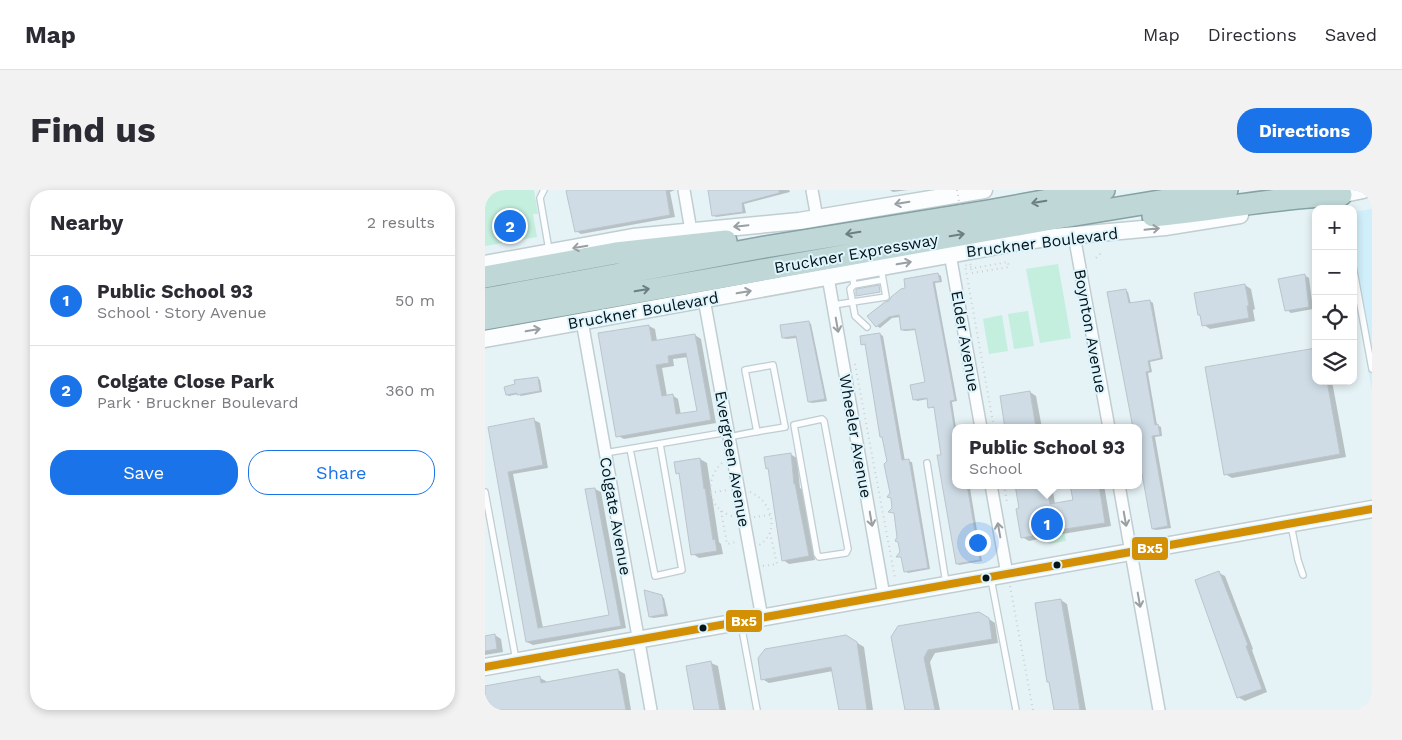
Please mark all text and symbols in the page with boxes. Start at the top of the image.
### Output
text: Map [25,21,76,49]
text: Map [1143,24,1180,45]
text: Directions [1208,24,1297,45]
text: Saved [1325,24,1377,45]
button: Directions [1237,108,1372,153]
text: Find us [30,109,156,151]
one-way arrow [1031,197,1047,207]
one-way arrow [894,199,910,209]
map controls [1312,205,1357,385]
button: + [1312,205,1357,250]
pin: 2 [494,207,526,245]
text: Nearby [50,210,123,235]
text: 2 results [367,213,435,232]
one-way arrow [733,221,749,231]
street label: Bruckner Boulevard [965,224,1119,261]
one-way arrow [1143,224,1159,233]
one-way arrow [846,228,862,238]
street label: Bruckner Expressway [773,230,940,277]
one-way arrow [948,230,964,240]
one-way arrow [572,242,588,252]
button: − [1312,250,1357,295]
one-way arrow [896,257,912,267]
street label: Boynton Avenue [1070,268,1111,395]
text: Public School 93 [97,280,253,303]
one-way arrow [633,285,649,295]
one-way arrow [736,286,752,296]
street label: Bruckner Boulevard [566,288,720,333]
street label: Elder Avenue [947,289,984,393]
text: 1 [63,291,69,310]
text: 50 m [395,291,435,310]
button: locate [1312,295,1357,340]
text: School · Story Avenue [97,303,267,322]
one-way arrow [832,316,842,332]
one-way arrow [525,325,541,335]
button: layers [1312,340,1357,385]
text: Colgate Close Park [97,370,274,393]
street label: Wheeler Avenue [835,373,876,500]
text: 2 [61,381,71,400]
text: 360 m [385,381,435,400]
street label: Evergreen Avenue [711,390,754,529]
text: Park · Bruckner Boulevard [97,393,299,412]
popup [952,424,1142,489]
text: Public School 93 [969,436,1125,459]
button: Save [50,450,238,495]
button: Share [248,450,435,495]
street label: Colgate Avenue [596,455,635,577]
text: School [969,459,1022,478]
pin: 1 [1031,505,1063,543]
one-way arrow [1120,510,1130,526]
one-way arrow [866,511,876,527]
one-way arrow [994,522,1004,538]
your location [965,530,991,556]
line badge: Bx5 [1131,536,1169,561]
text: Bx5 [1137,540,1163,556]
unlabelled marker [1052,560,1062,570]
unlabelled marker [981,573,991,583]
one-way arrow [1135,592,1145,608]
line badge: Bx5 [725,609,763,633]
text: Bx5 [731,613,757,629]
unlabelled marker [698,623,708,633]

